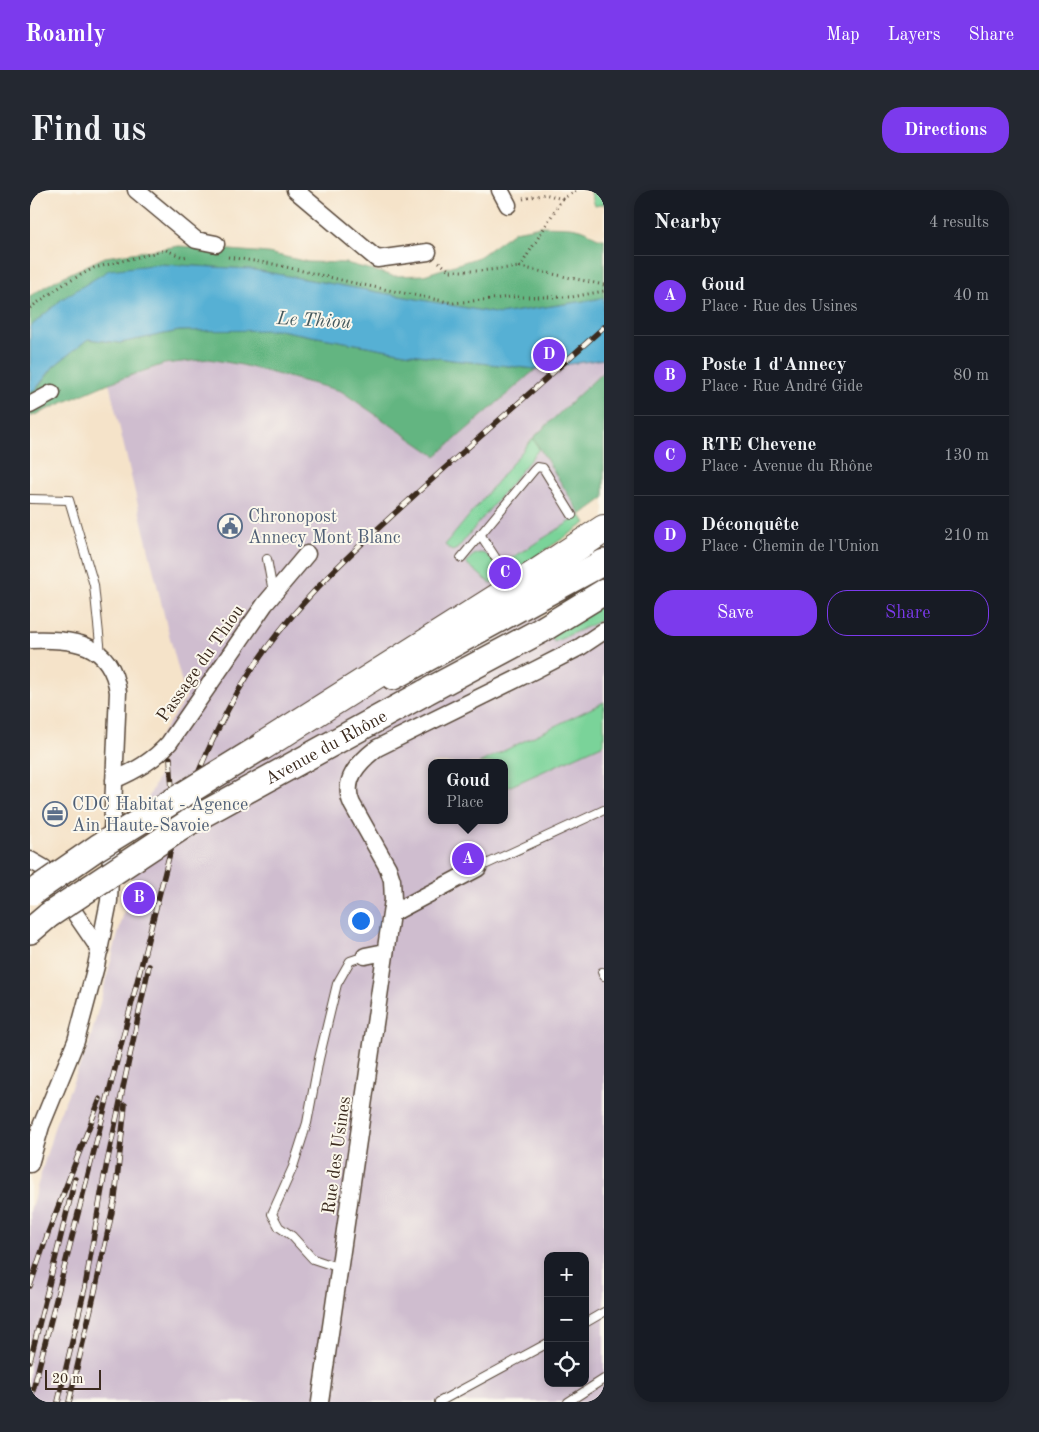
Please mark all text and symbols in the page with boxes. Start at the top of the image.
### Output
text: Roamly [25,23,106,47]
text: Map [826,26,860,44]
text: Layers [888,26,940,44]
text: Share [968,26,1014,44]
button: Directions [882,107,1009,153]
text: Find us [30,113,146,148]
text: Nearby [654,212,722,233]
text: 4 results [929,215,989,231]
text: Goud [701,276,745,295]
text: A [664,288,676,304]
text: 40 m [953,288,989,304]
text: Place · Rue des Usines [701,299,858,315]
water label: Le Thiou [275,310,352,333]
pin: D [533,336,565,374]
text: Poste 1 d'Annecy [701,356,847,375]
text: B [664,368,676,384]
text: 80 m [953,368,989,384]
text: Place · Rue André Gide [701,379,863,395]
text: RTE Chevene [701,436,817,455]
text: C [665,448,675,464]
text: 130 m [944,448,989,464]
text: Place · Avenue du Rhône [701,459,873,475]
place label: Chronopost Annecy Mont Blanc [248,508,401,547]
public building icon: Chronopost Annecy Mont Blanc [217,513,243,539]
text: Déconquête [701,516,799,535]
text: D [664,528,676,544]
text: 210 m [944,528,989,544]
text: Place · Chemin de l'Union [701,539,879,555]
pin: C [489,554,521,592]
button: Save [654,590,817,636]
button: Share [827,590,989,636]
street label: Passage du Thiou [154,602,248,725]
street label: Avenue du Rhône [262,707,390,788]
popup [428,759,508,824]
text: Goud [446,772,490,791]
text: Place [446,795,483,811]
place label: CDC Habitat - Agence Ain Haute-Savoie [72,796,248,835]
office icon: CDC Habitat - Agence Ain Haute-Savoie [42,801,68,827]
pin: A [452,840,484,878]
pin: B [123,879,155,917]
your location [348,908,374,934]
street label: Rue des Usines [320,1095,354,1215]
map controls [544,1252,589,1387]
button: + [544,1252,589,1297]
button: − [544,1297,589,1342]
button: locate [544,1342,589,1387]
scale bar [45,1367,101,1390]
text: 20 m [52,1372,83,1386]

